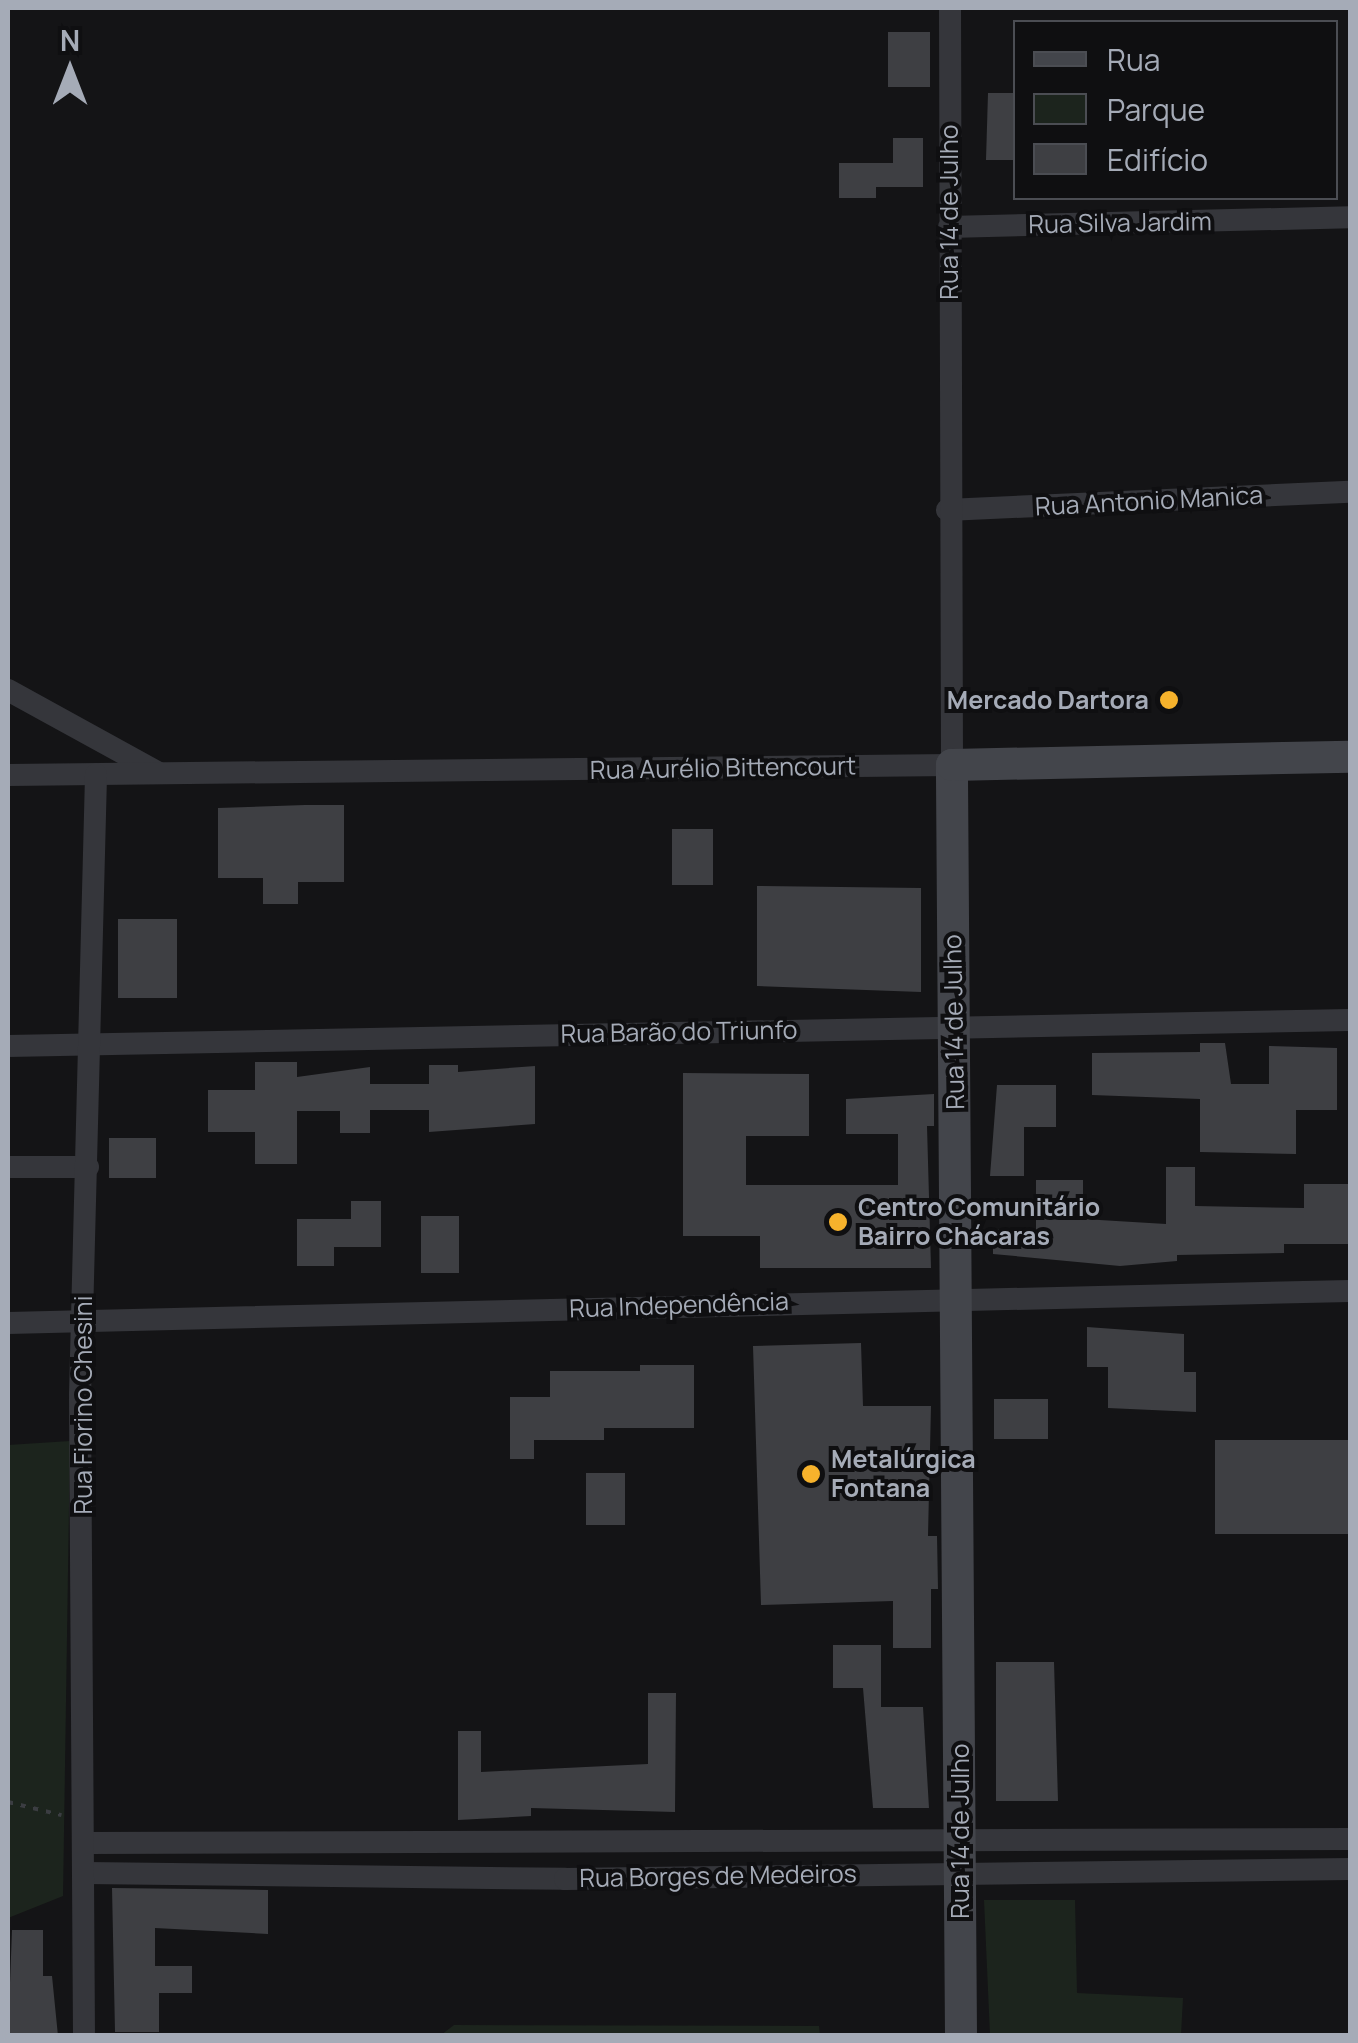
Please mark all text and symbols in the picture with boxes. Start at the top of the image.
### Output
north arrow [20,20,120,120]
legend [1013,20,1338,200]
text: N [60,21,80,59]
text: Rua [1107,39,1160,80]
text: Parque [1107,89,1205,130]
street label: Rua 14 de Julho [934,124,964,300]
text: Edifício [1107,139,1208,180]
street label: Rua Silva Jardim [1028,206,1212,240]
street label: Rua Antonio Manica [1034,480,1264,522]
place label: Mercado Dartora [947,685,1149,715]
marker: Mercado Dartora [1158,689,1180,711]
street label: Rua Aurélio Bittencourt [590,751,856,785]
street label: Rua 14 de Julho [937,934,971,1110]
street label: Rua Barão do Triunfo [560,1015,798,1049]
place label: Centro Comunitário Bairro Chácaras [858,1193,1100,1252]
marker: Centro Comunitário Bairro Chácaras [827,1211,849,1233]
street label: Rua Independência [569,1286,789,1324]
street label: Rua Fiorino Chesini [68,1295,98,1515]
place label: Metalúrgica Fontana [831,1445,976,1504]
marker: Metalúrgica Fontana [800,1463,822,1485]
street label: Rua 14 de Julho [945,1743,975,1919]
street label: Rua Borges de Medeiros [579,1859,857,1893]

